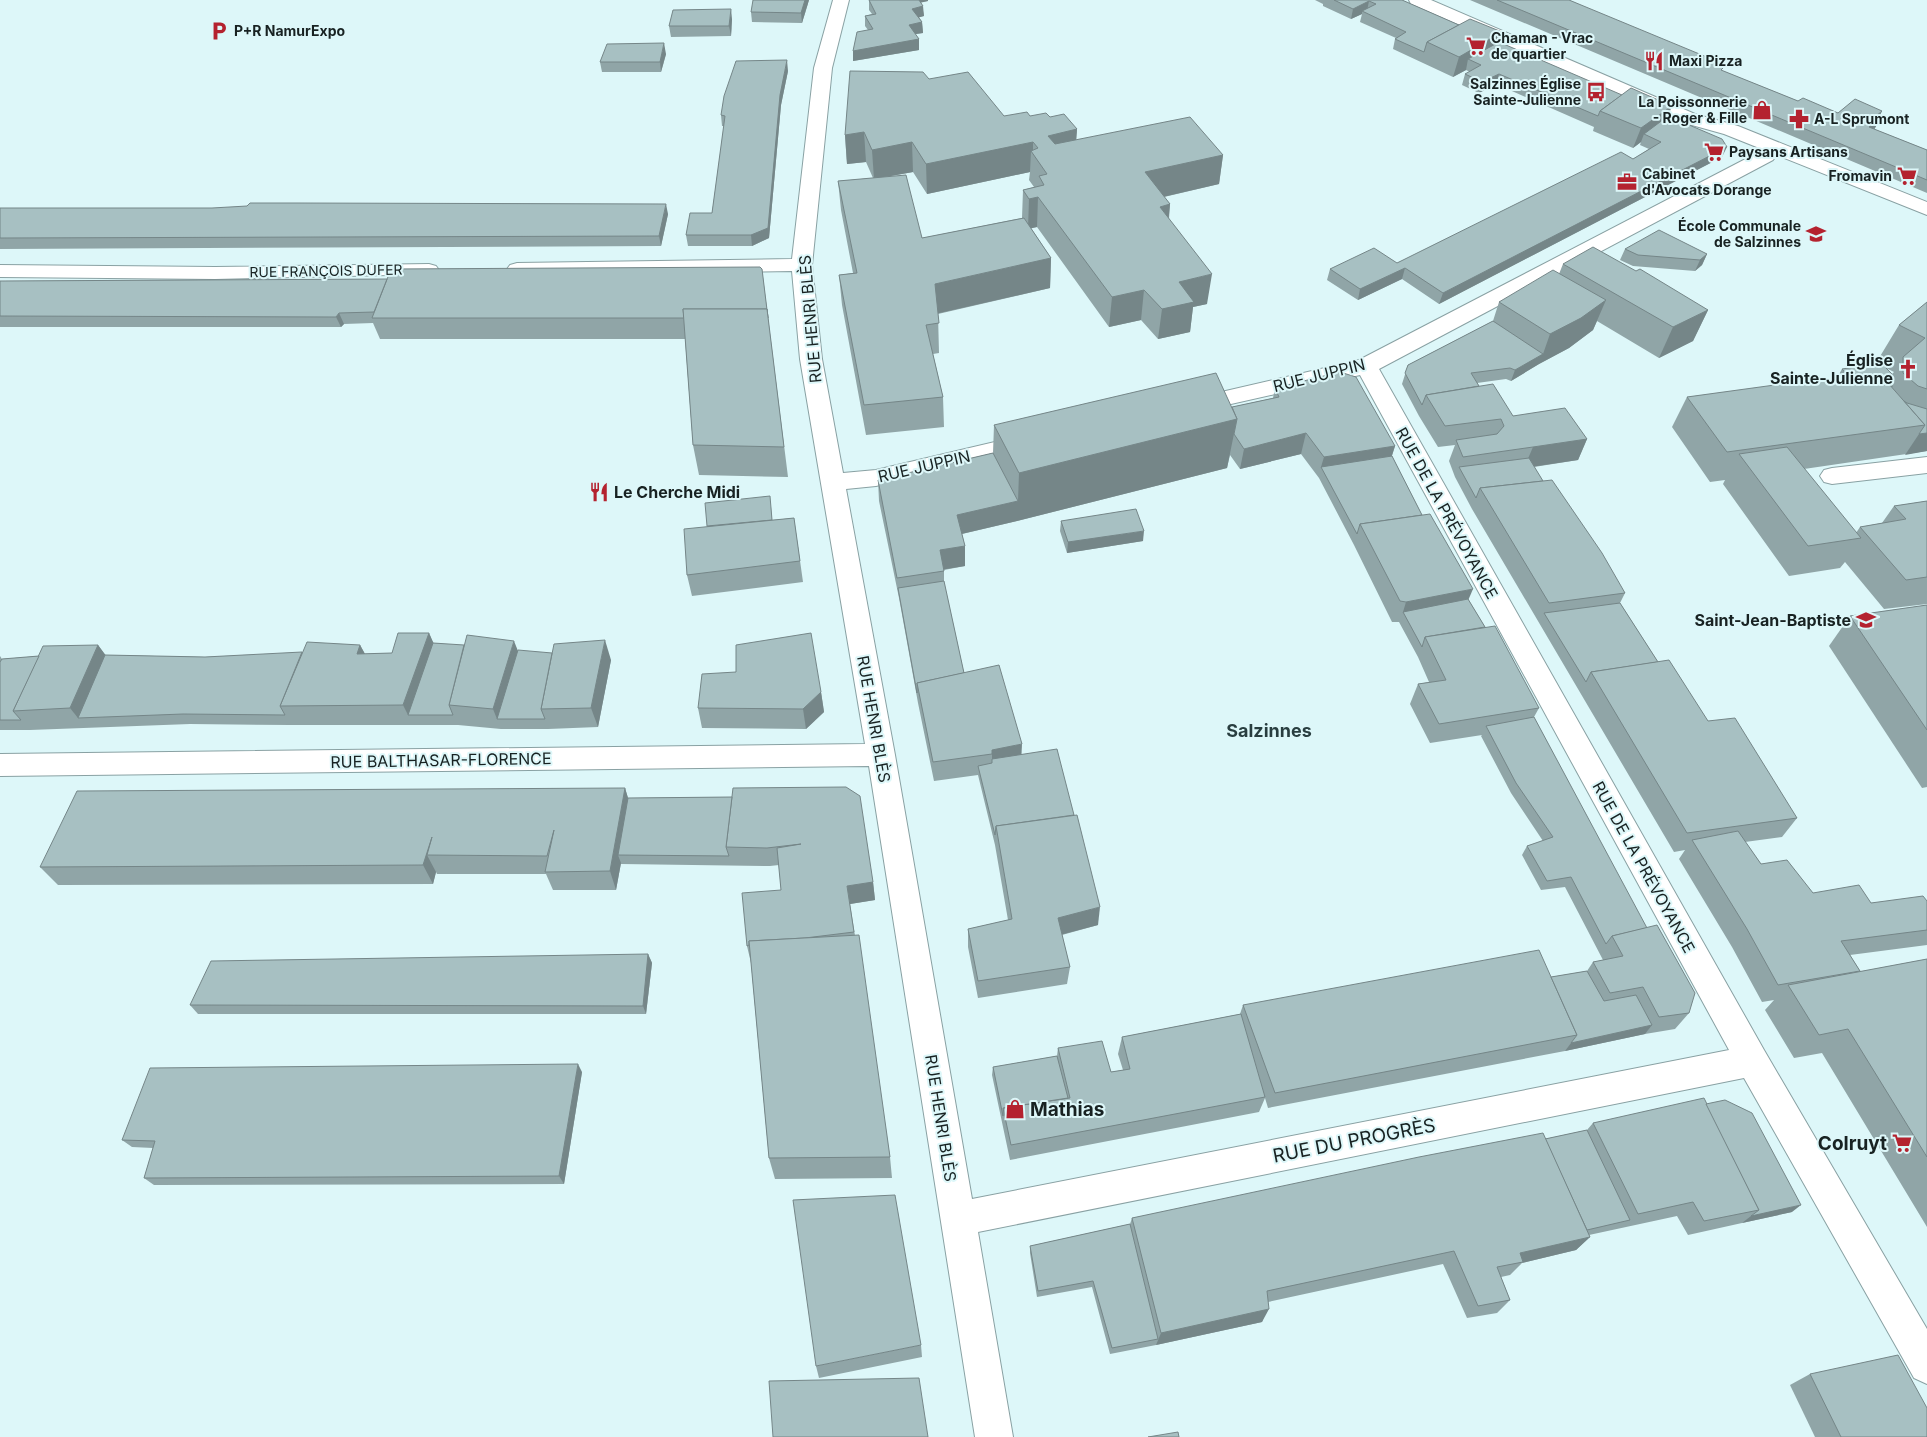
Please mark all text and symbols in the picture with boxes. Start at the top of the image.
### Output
parking icon: P+R NamurExpo [208,20,230,42]
place label: P+R NamurExpo [234,22,345,39]
place label: Chaman - Vrac de quartier [1491,29,1593,62]
supermarket icon: Chaman - Vrac de quartier [1465,35,1487,57]
restaurant icon: Maxi Pizza [1643,50,1665,72]
place label: Maxi Pizza [1669,52,1742,69]
place label: Salzinnes Église Sainte-Julienne [1470,74,1581,108]
bus stop icon: Salzinnes Église Sainte-Julienne [1585,81,1607,103]
place label: La Poissonnerie - Roger & Fille [1638,93,1747,126]
shop icon: La Poissonnerie - Roger & Fille [1751,99,1773,121]
pharmacy icon: A-L Sprumont [1788,108,1810,130]
place label: A-L Sprumont [1814,110,1909,127]
supermarket icon: Paysans Artisans [1703,141,1725,163]
place label: Paysans Artisans [1729,143,1848,160]
place label: Cabinet d'Avocats Dorange [1642,165,1772,198]
supermarket icon: Fromavin [1896,165,1918,187]
place label: Fromavin [1829,167,1892,184]
office icon: Cabinet d'Avocats Dorange [1616,171,1638,193]
place label: École Communale de Salzinnes [1678,216,1801,250]
school or university icon: École Communale de Salzinnes [1805,223,1827,245]
street label: RUE HENRI BLÈS [794,254,826,384]
street label: RUE FRANÇOIS DUFER [249,261,403,280]
place label: Église Sainte-Julienne [1770,350,1893,388]
street label: RUE JUPPIN [1271,354,1367,396]
church icon: Église Sainte-Julienne [1897,358,1919,380]
street label: RUE DE LA PRÉVOYANCE [1391,424,1503,602]
street label: RUE JUPPIN [876,446,972,486]
restaurant icon: Le Cherche Midi [588,481,610,503]
place label: Le Cherche Midi [614,482,740,502]
school or university icon: Saint-Jean-Baptiste [1855,609,1877,631]
place label: Saint-Jean-Baptiste [1694,610,1851,630]
street label: RUE HENRI BLÈS [853,654,895,784]
district label: Salzinnes [1226,720,1312,741]
street label: RUE BALTHASAR-FLORENCE [330,748,552,772]
street label: RUE DE LA PRÉVOYANCE [1588,778,1700,956]
street label: RUE HENRI BLÈS [921,1053,961,1183]
shop icon: Mathias [1004,1098,1026,1120]
place label: Mathias [1030,1098,1104,1121]
street label: RUE DU PROGRÈS [1271,1112,1437,1168]
place label: Colruyt [1818,1132,1887,1155]
supermarket icon: Colruyt [1891,1132,1913,1154]

